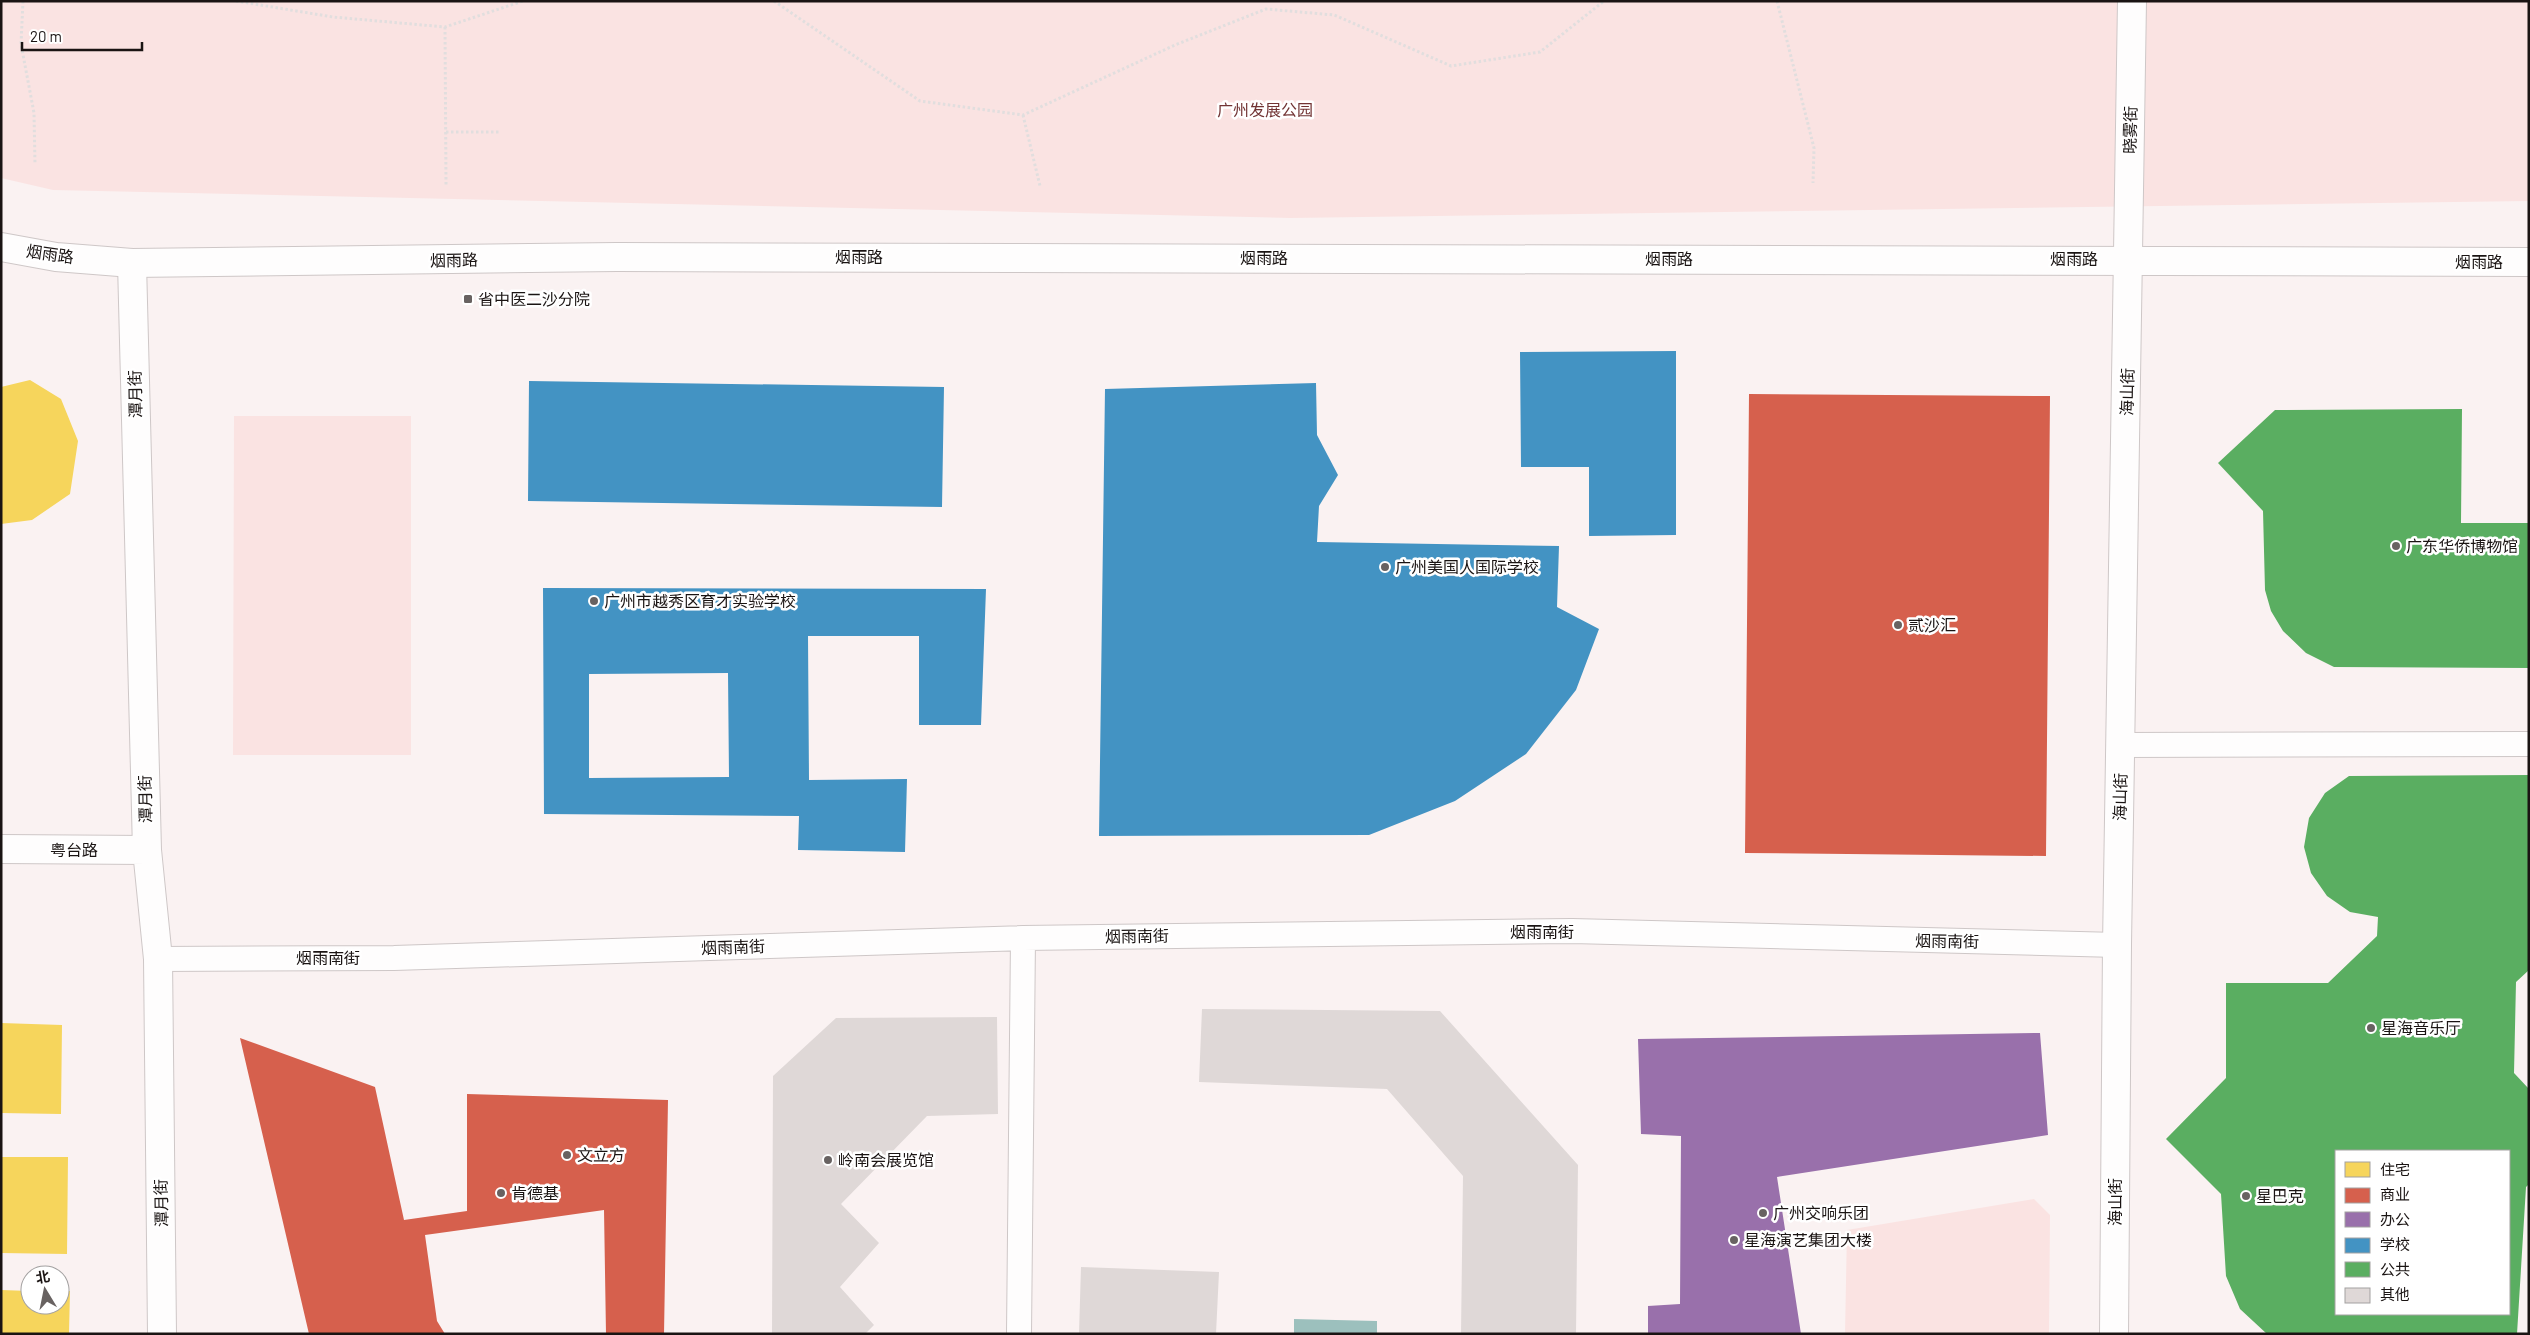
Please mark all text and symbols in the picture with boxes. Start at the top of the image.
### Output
scale bar [22,20,142,52]
text: 20 m [30,27,62,45]
park label: 广州发展公园 [1217,100,1313,119]
street label: 晓雾街 [2120,106,2139,154]
street label: 烟雨路 [25,241,75,266]
street label: 烟雨路 [835,247,883,266]
street label: 烟雨路 [1240,248,1288,267]
street label: 烟雨路 [1645,249,1693,268]
street label: 烟雨路 [2050,249,2098,268]
street label: 烟雨路 [430,250,478,269]
street label: 烟雨路 [2455,252,2503,271]
place label: 省中医二沙分院 [478,289,590,308]
marker: 省中医二沙分院 [462,293,474,305]
street label: 海山街 [2117,368,2136,416]
street label: 潭月街 [125,370,144,418]
place label: 广东华侨博物馆 [2406,536,2518,555]
marker: 广东华侨博物馆 [2390,540,2402,552]
place label: 广州美国人国际学校 [1395,557,1539,576]
marker: 广州美国人国际学校 [1379,561,1391,573]
place label: 广州市越秀区育才实验学校 [604,591,796,610]
marker: 广州市越秀区育才实验学校 [588,595,600,607]
place label: 贰沙汇 [1908,615,1956,634]
marker: 贰沙汇 [1892,619,1904,631]
street label: 海山街 [2110,773,2129,821]
street label: 潭月街 [135,775,154,823]
street label: 粤台路 [50,840,98,859]
street label: 烟雨南街 [1510,922,1574,941]
street label: 烟雨南街 [1105,925,1169,946]
street label: 烟雨南街 [1915,930,1979,951]
street label: 烟雨南街 [701,936,765,957]
street label: 烟雨南街 [296,948,360,967]
place label: 星海音乐厅 [2381,1018,2461,1037]
marker: 星海音乐厅 [2365,1022,2377,1034]
place label: 文立方 [577,1145,625,1164]
marker: 文立方 [561,1149,573,1161]
place label: 岭南会展览馆 [838,1150,934,1169]
legend [2335,1150,2510,1315]
marker: 岭南会展览馆 [822,1154,834,1166]
text: 住宅 [2380,1160,2410,1178]
street label: 海山街 [2105,1178,2124,1226]
street label: 潭月街 [151,1179,170,1227]
place label: 肯德基 [511,1183,559,1202]
text: 商业 [2380,1185,2410,1203]
place label: 星巴克 [2256,1186,2304,1205]
marker: 肯德基 [495,1187,507,1199]
marker: 星巴克 [2240,1190,2252,1202]
place label: 广州交响乐团 [1773,1203,1869,1222]
marker: 广州交响乐团 [1757,1207,1769,1219]
text: 办公 [2380,1210,2410,1228]
place label: 星海演艺集团大楼 [1744,1230,1872,1249]
marker: 星海演艺集团大楼 [1728,1234,1740,1246]
text: 学校 [2380,1235,2410,1253]
text: 公共 [2380,1260,2410,1278]
north arrow [20,1265,70,1315]
text: 北 [34,1267,51,1286]
text: 其他 [2380,1285,2410,1303]

